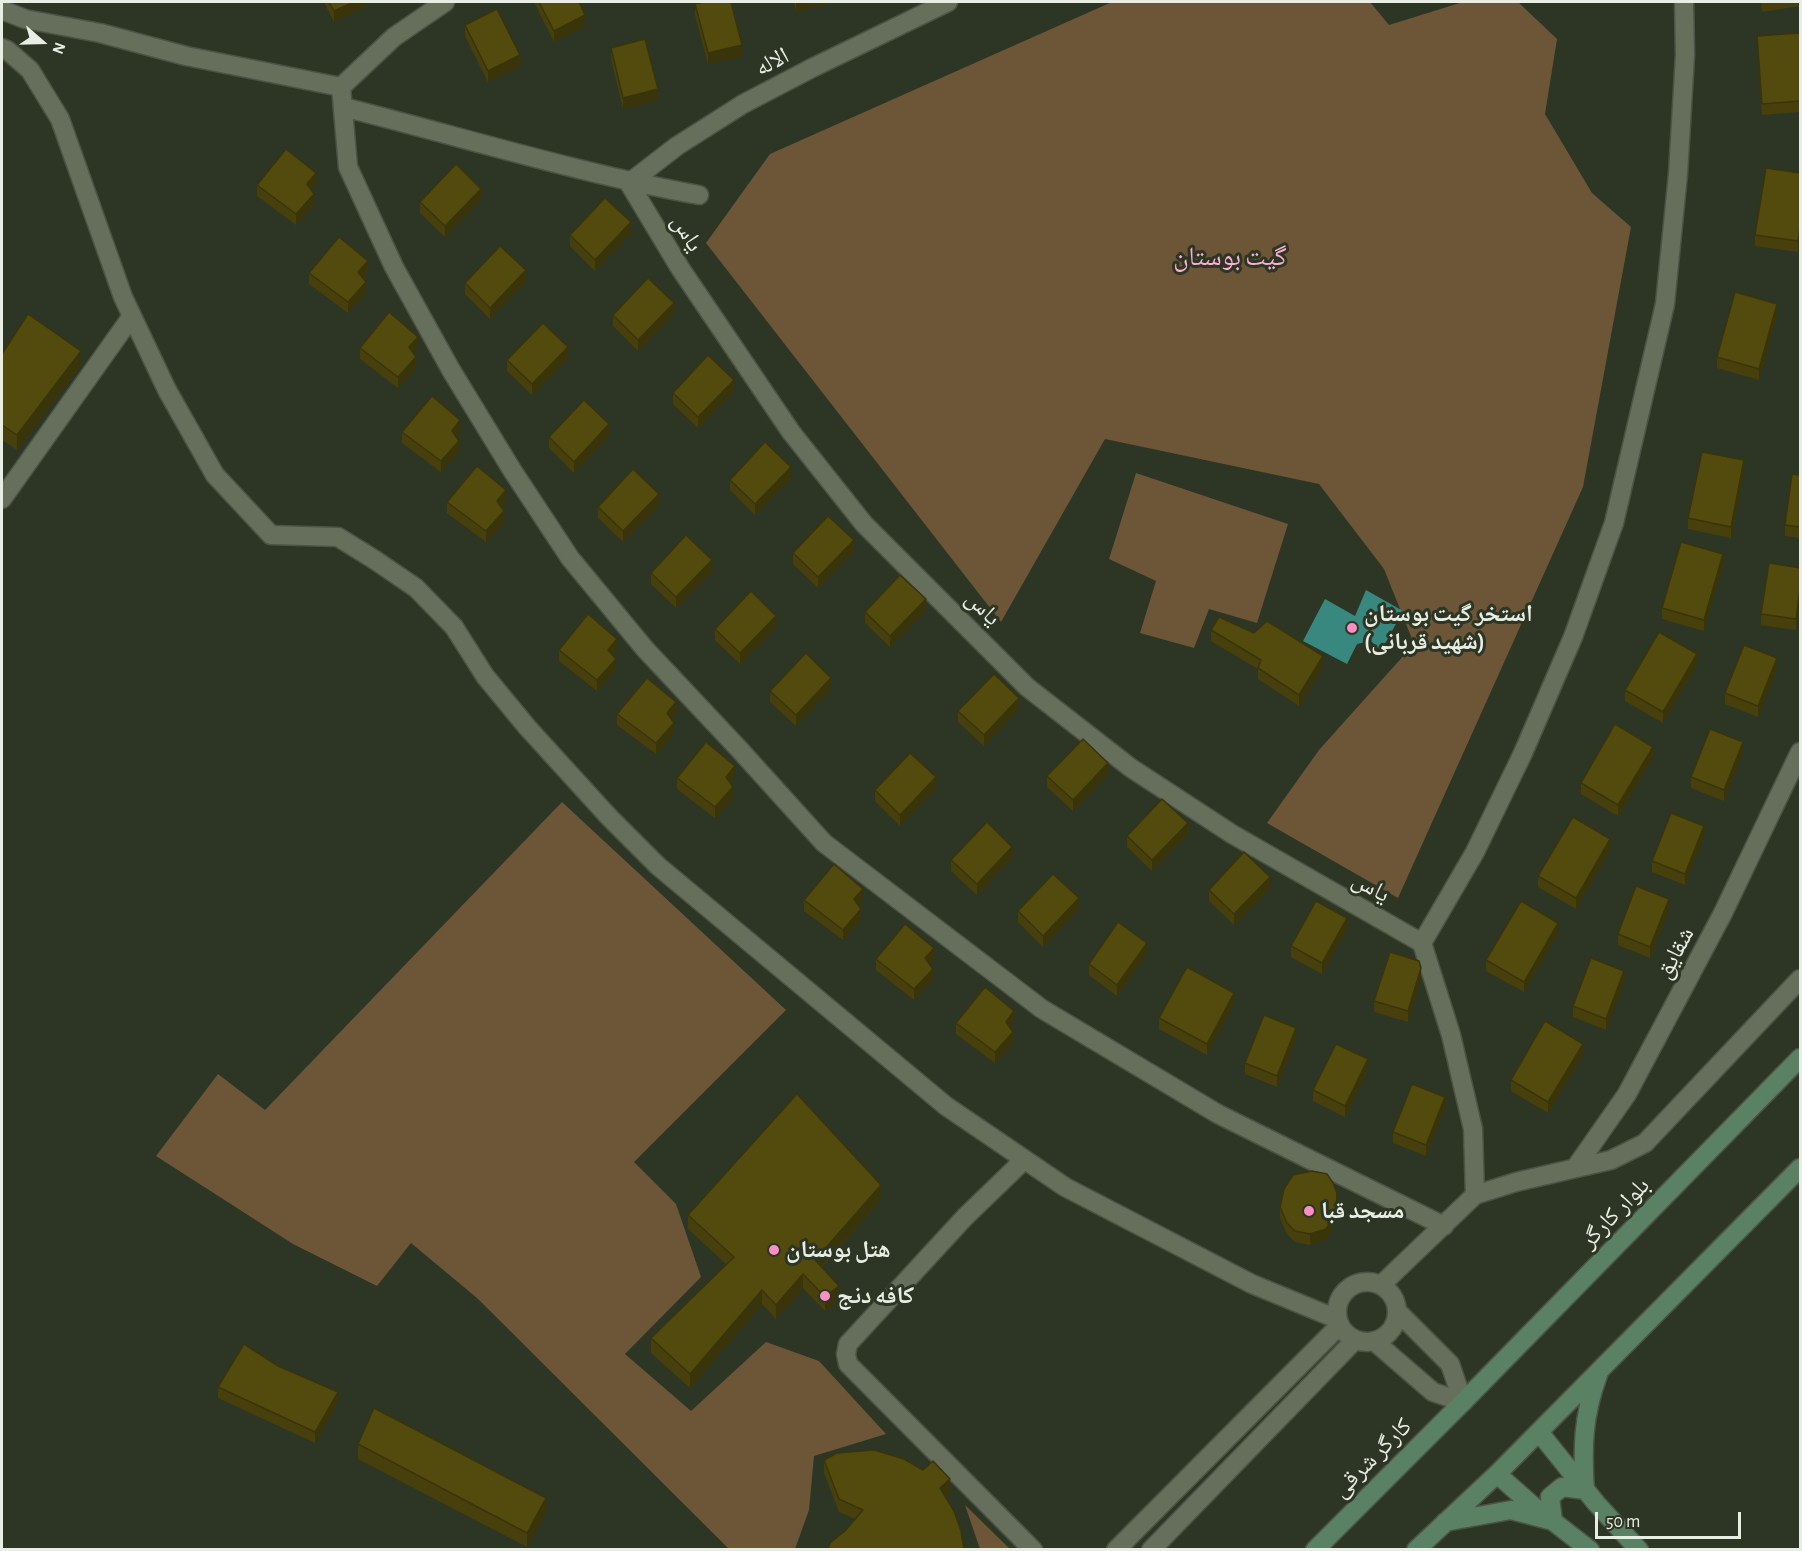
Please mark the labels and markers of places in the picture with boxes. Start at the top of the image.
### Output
place label: استخر گیت بوستان (شهید قربانی) [1364,600,1533,656]
marker: استخر گیت بوستان (شهید قربانی) [1345,621,1359,635]
place label: مسجد قبا [1321,1197,1404,1225]
marker: مسجد قبا [1302,1204,1316,1218]
place label: هتل بوستان [786,1236,891,1264]
marker: هتل بوستان [767,1243,781,1257]
place label: کافه دنج [837,1282,914,1310]
marker: کافه دنج [818,1289,832,1303]

